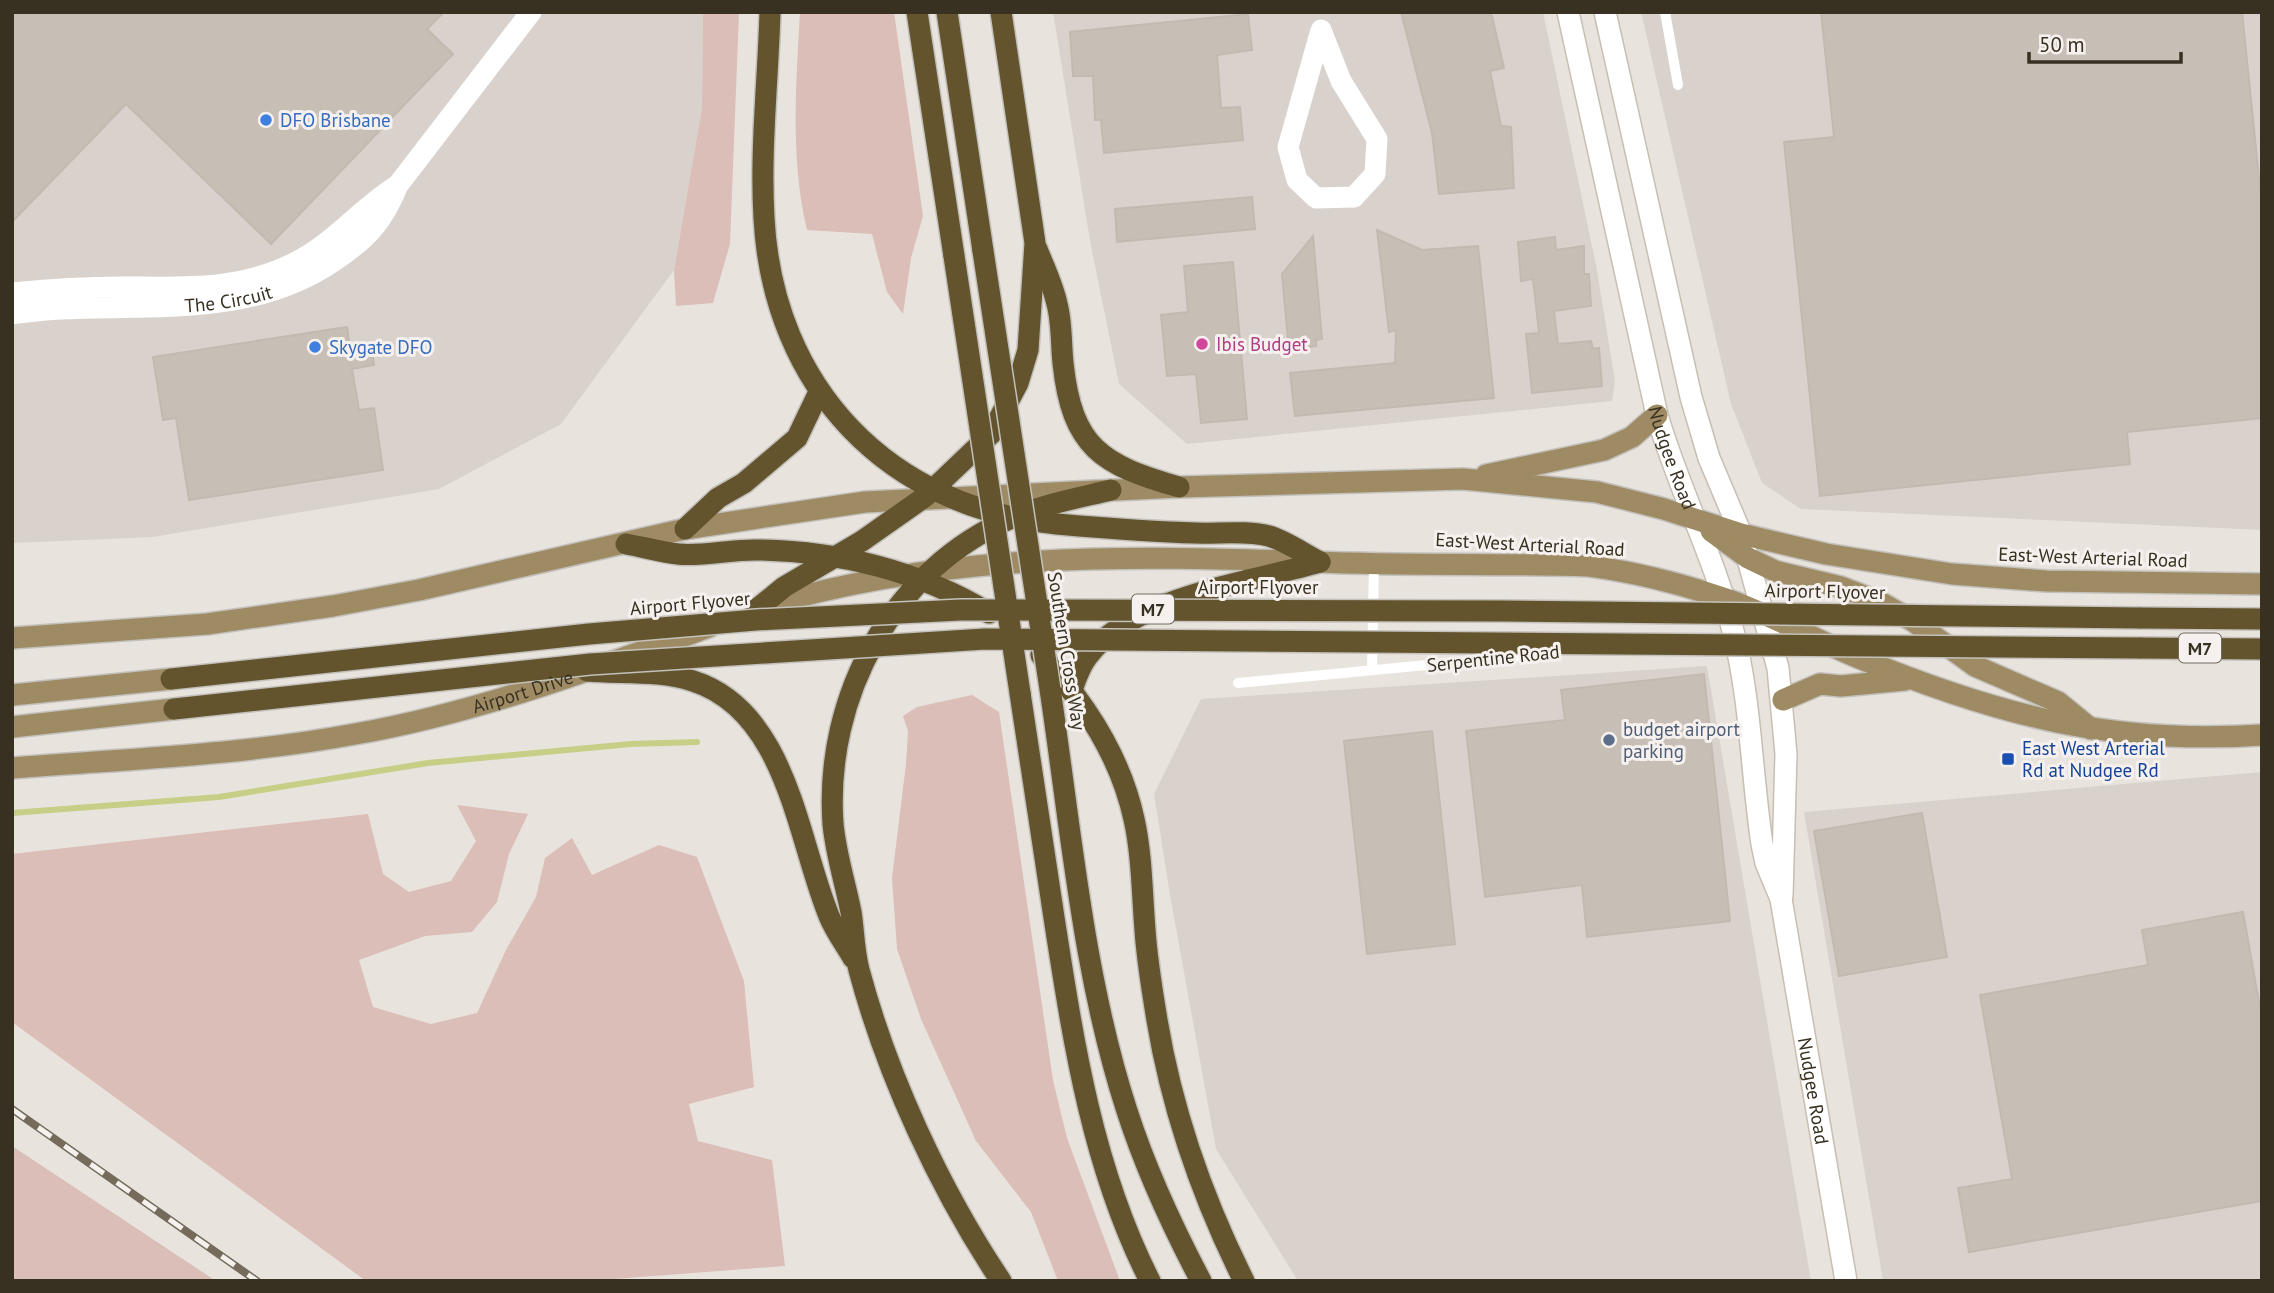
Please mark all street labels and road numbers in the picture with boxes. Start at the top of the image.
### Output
street label: The Circuit [184,279,275,317]
street label: Nudgee Road [1643,404,1702,513]
street label: East-West Arterial Road [1435,527,1625,561]
street label: East-West Arterial Road [1998,542,2188,572]
street label: Southern Cross Way [1043,570,1091,732]
street label: Airport Flyover [1198,575,1319,599]
street label: Airport Flyover [1764,578,1886,604]
street label: Airport Flyover [629,586,752,620]
road number: M7 [1132,594,1174,624]
road number: M7 [2179,634,2221,662]
street label: Serpentine Road [1425,639,1561,677]
street label: Airport Drive [470,664,576,718]
street label: Nudgee Road [1793,1036,1835,1146]

